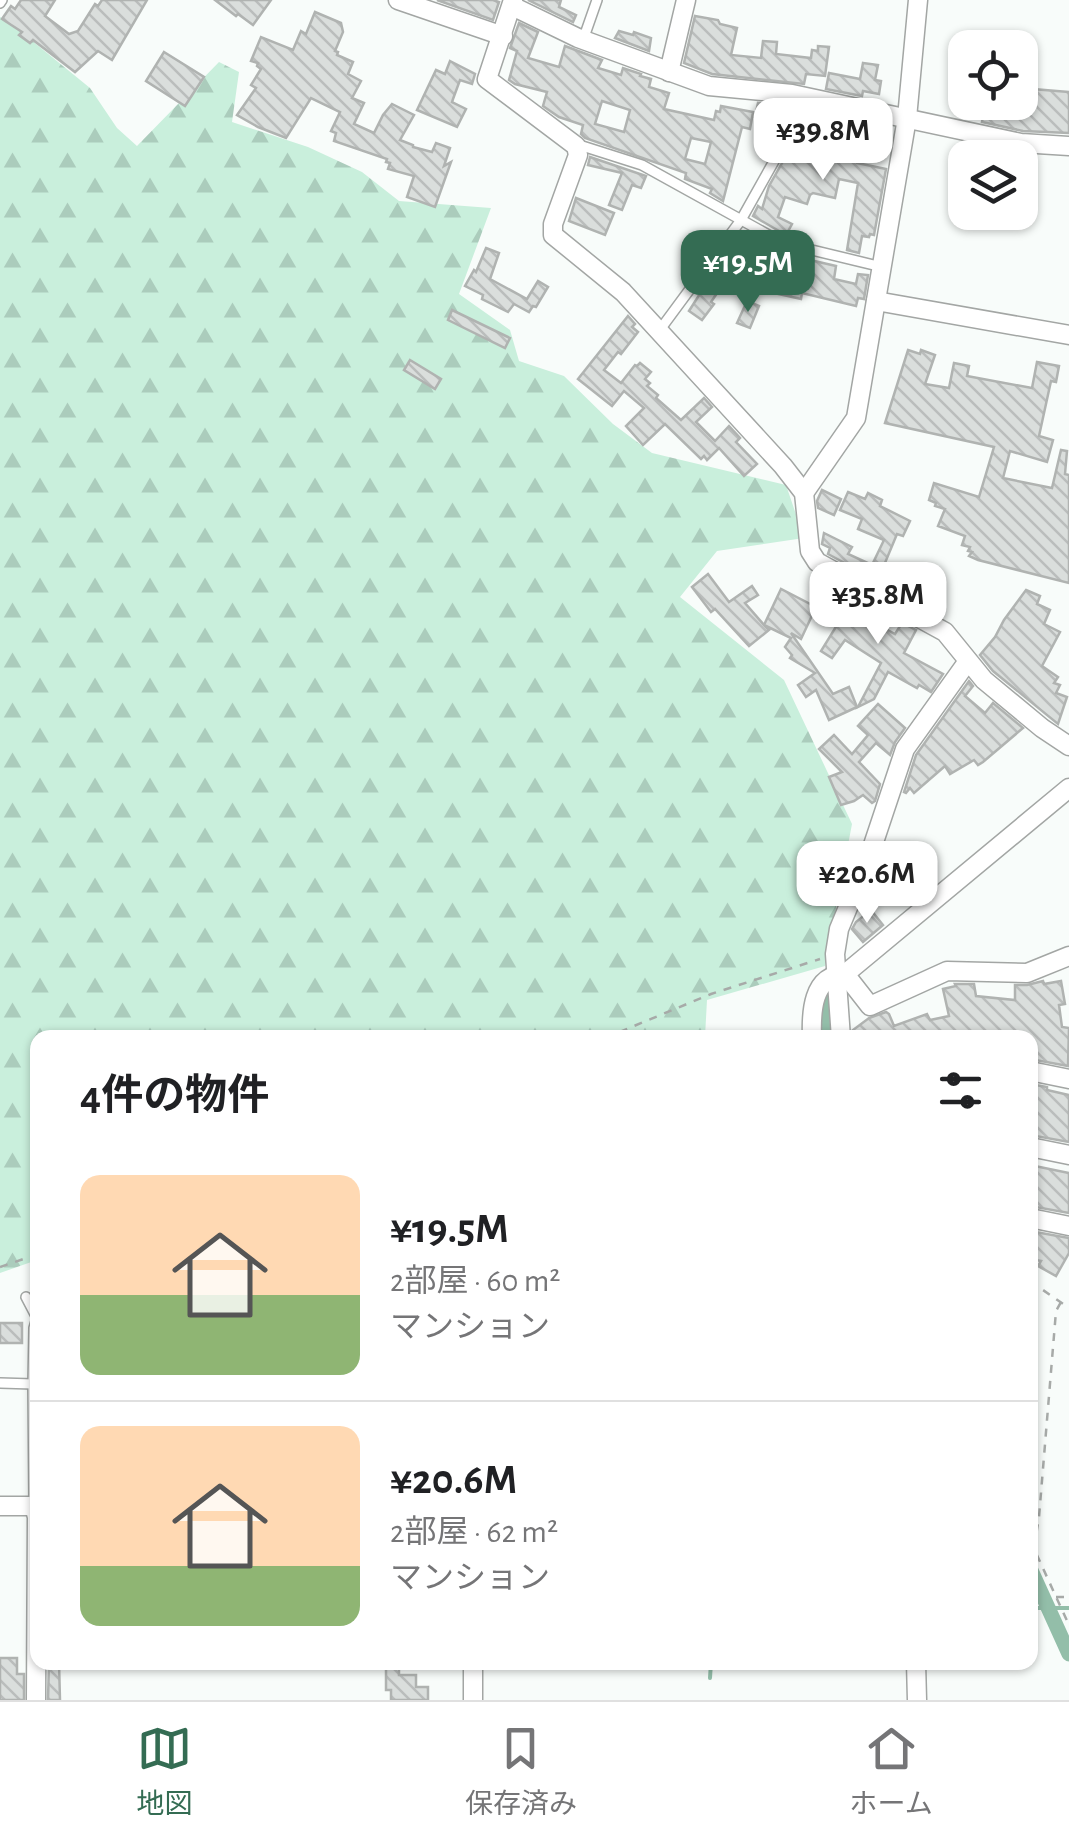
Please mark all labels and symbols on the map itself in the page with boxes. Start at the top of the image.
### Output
pin: ¥39.8M [742,98,904,183]
pin: ¥19.5M [667,230,829,315]
pin: ¥35.8M [797,562,959,647]
pin: ¥20.6M [786,841,948,926]

